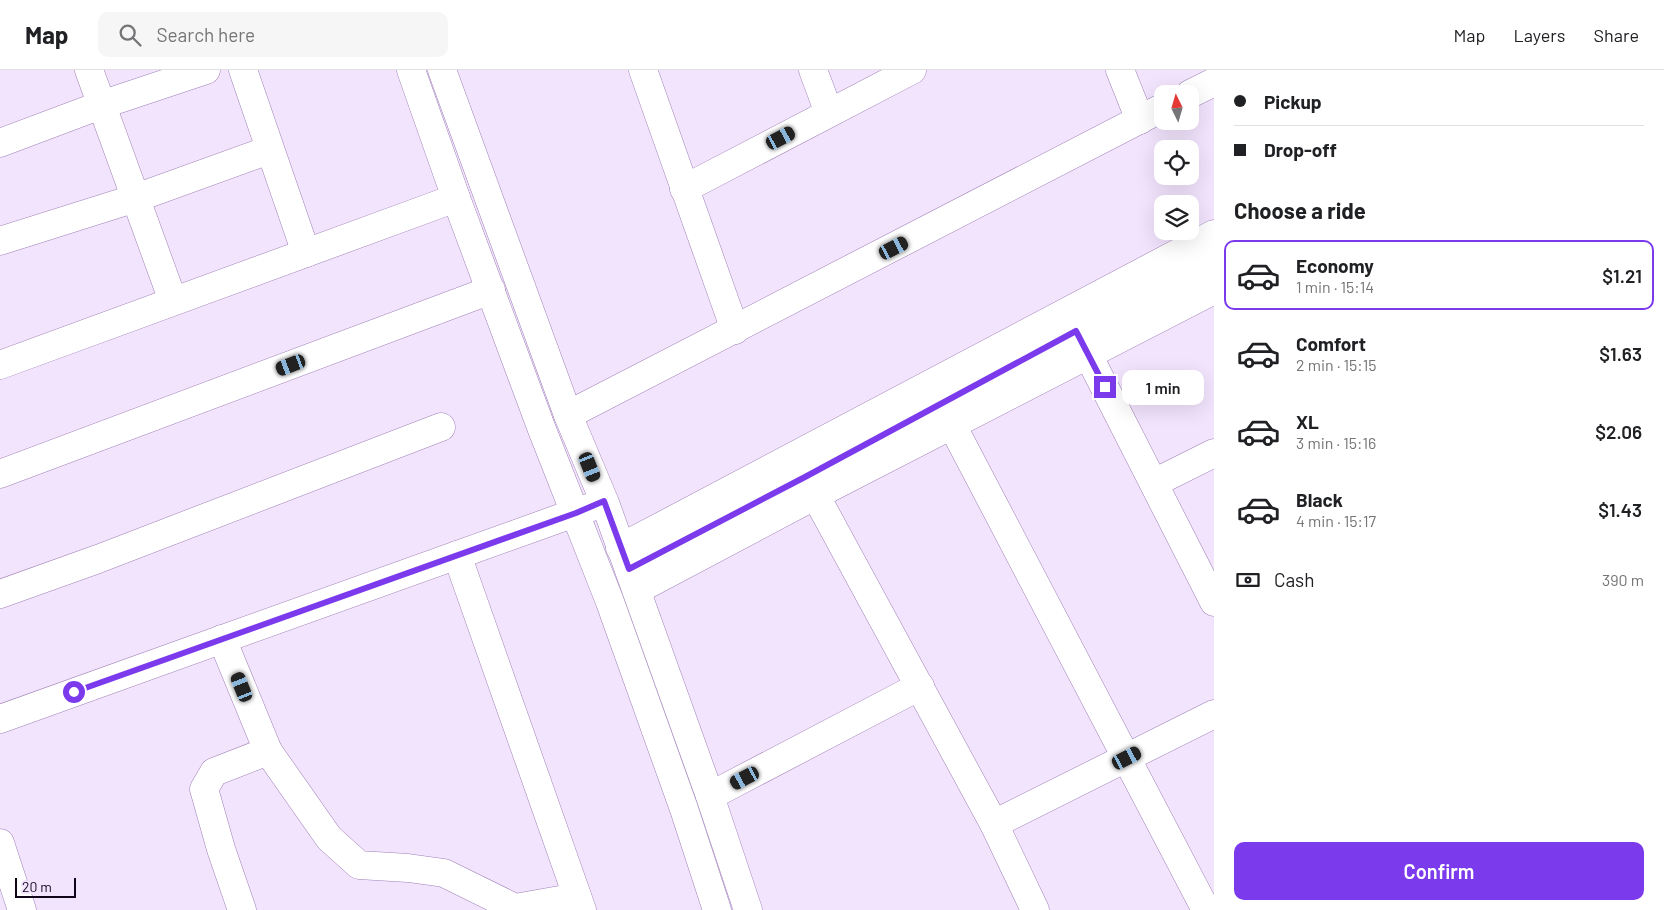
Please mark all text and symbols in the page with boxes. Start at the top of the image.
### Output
search box [98,12,448,57]
text: Map [25,20,68,49]
icon: search [116,21,144,49]
text: Search here [156,23,255,46]
text: Map [1453,24,1485,46]
text: Layers [1513,24,1566,46]
text: Share [1594,24,1639,46]
north arrow [1154,85,1199,130]
map controls [1154,85,1199,240]
text: Pickup [1264,90,1322,113]
car [764,124,797,152]
text: Drop-off [1264,138,1337,161]
button: locate [1154,140,1199,185]
button: layers [1154,195,1199,240]
text: Choose a ride [1234,197,1366,223]
car [877,235,910,261]
icon: car [1236,253,1281,298]
text: Economy [1296,254,1374,277]
text: $1.21 [1602,264,1642,287]
text: 1 min · 15:14 [1296,277,1374,296]
icon: car [1236,331,1281,376]
text: Comfort [1296,332,1366,355]
text: $1.63 [1599,342,1642,365]
car [274,353,307,377]
text: 2 min · 15:15 [1296,355,1377,374]
callout: 1 min [1122,370,1205,404]
route end [1094,376,1116,398]
text: 1 min [1146,378,1180,397]
icon: car [1236,409,1281,454]
text: XL [1296,410,1319,433]
text: $2.06 [1595,420,1642,443]
text: 3 min · 15:16 [1296,433,1376,452]
car [577,450,602,484]
icon: car [1236,487,1281,532]
text: Black [1296,488,1343,511]
text: $1.43 [1598,498,1642,521]
text: 4 min · 15:17 [1296,511,1376,530]
icon: cash [1234,566,1262,594]
text: Cash [1274,568,1315,591]
text: 390 m [1602,570,1644,589]
car [229,670,254,704]
route start [63,681,85,703]
car [1110,745,1143,771]
car [728,764,761,792]
button: Confirm [1234,842,1644,900]
scale bar [15,875,76,898]
text: 20 m [22,878,52,895]

